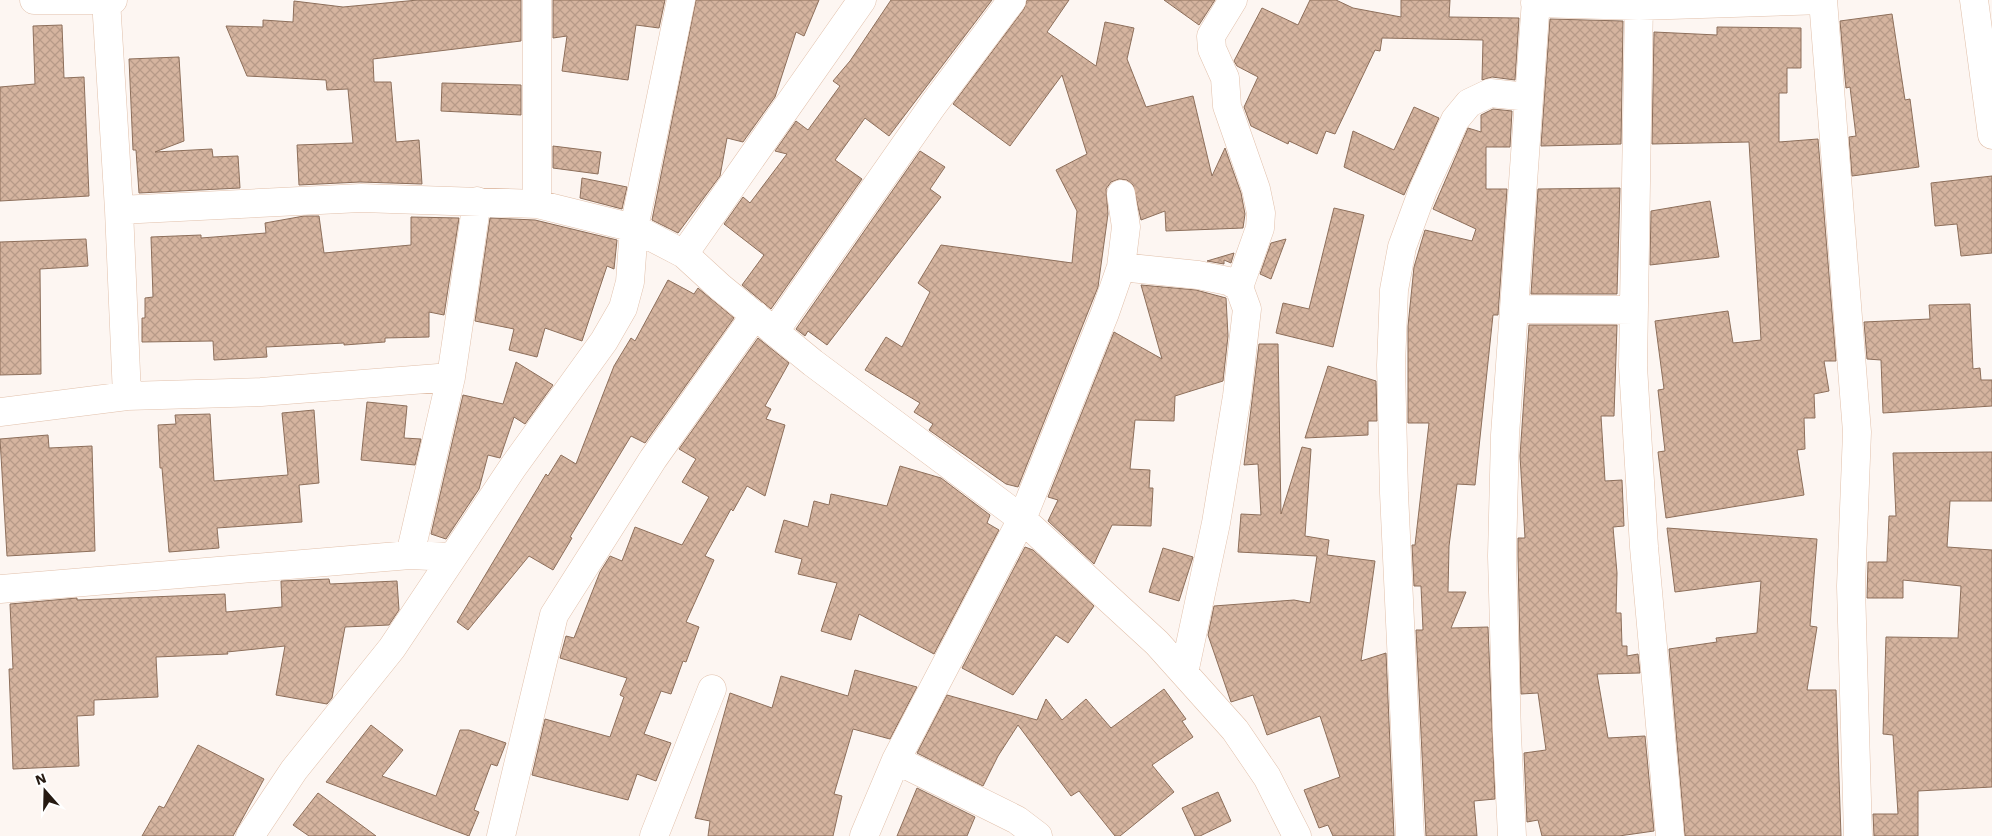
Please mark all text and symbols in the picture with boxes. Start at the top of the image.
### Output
north arrow [20,766,70,816]
text: N [33,769,48,788]

